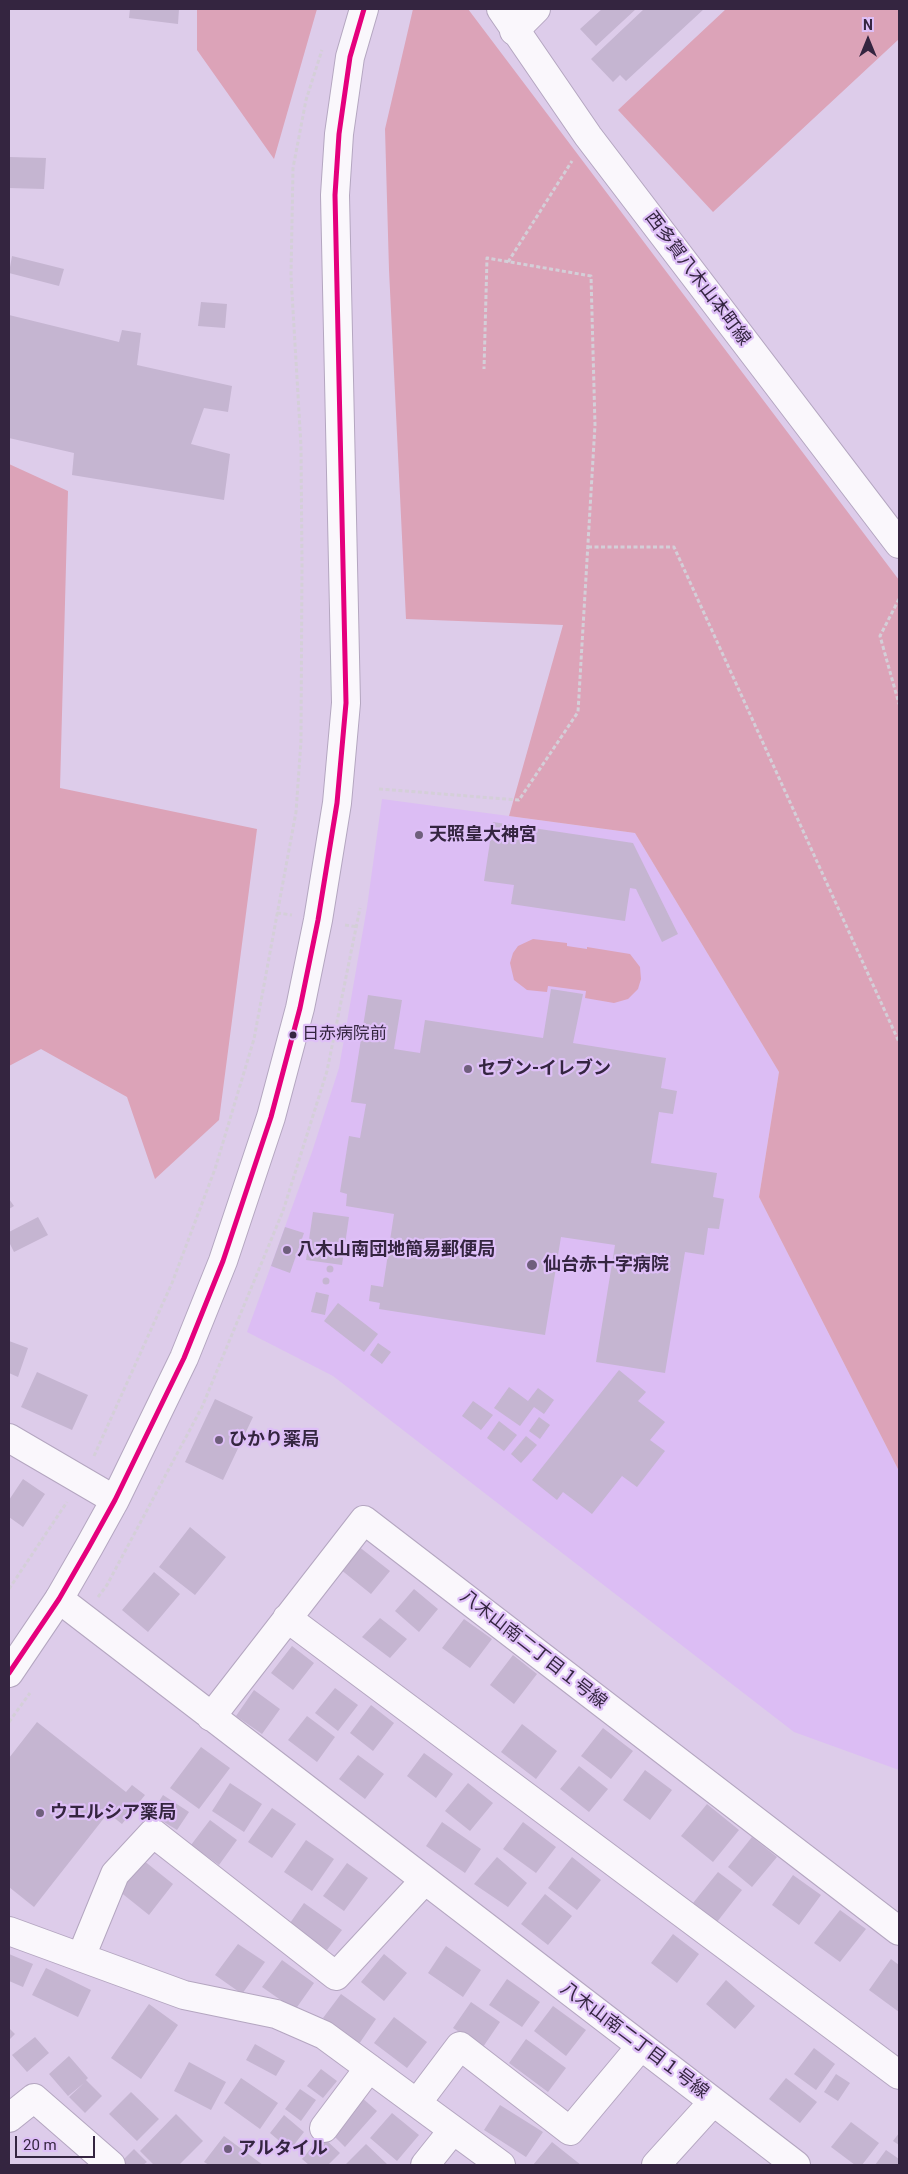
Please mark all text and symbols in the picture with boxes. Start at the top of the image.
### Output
north arrow [843,15,893,65]
text: N [863,17,873,33]
street label: 西多賀八木山本町線 [640,208,754,350]
place label: 天照皇大神宮 [429,824,537,846]
marker: 天照皇大神宮 [413,829,425,841]
place label: 日赤病院前 [302,1025,387,1045]
marker: 日赤病院前 [288,1030,298,1040]
place label: セブン-イレブン [478,1058,611,1080]
marker: セブン-イレブン [462,1063,474,1075]
place label: 八木山南団地簡易郵便局 [297,1239,495,1261]
marker: 八木山南団地簡易郵便局 [281,1244,293,1256]
place label: 仙台赤十字病院 [543,1254,669,1276]
marker: 仙台赤十字病院 [525,1258,539,1272]
place label: ひかり薬局 [229,1429,319,1451]
marker: ひかり薬局 [213,1434,225,1446]
street label: 八木山南二丁目１号線 [455,1586,611,1714]
place label: ウエルシア薬局 [50,1802,176,1824]
marker: ウエルシア薬局 [34,1807,46,1819]
street label: 八木山南二丁目１号線 [556,1978,712,2104]
scale bar [18,2126,98,2158]
text: 20 m [23,2136,57,2154]
place label: アルタイル [238,2138,328,2160]
marker: アルタイル [222,2143,234,2155]

